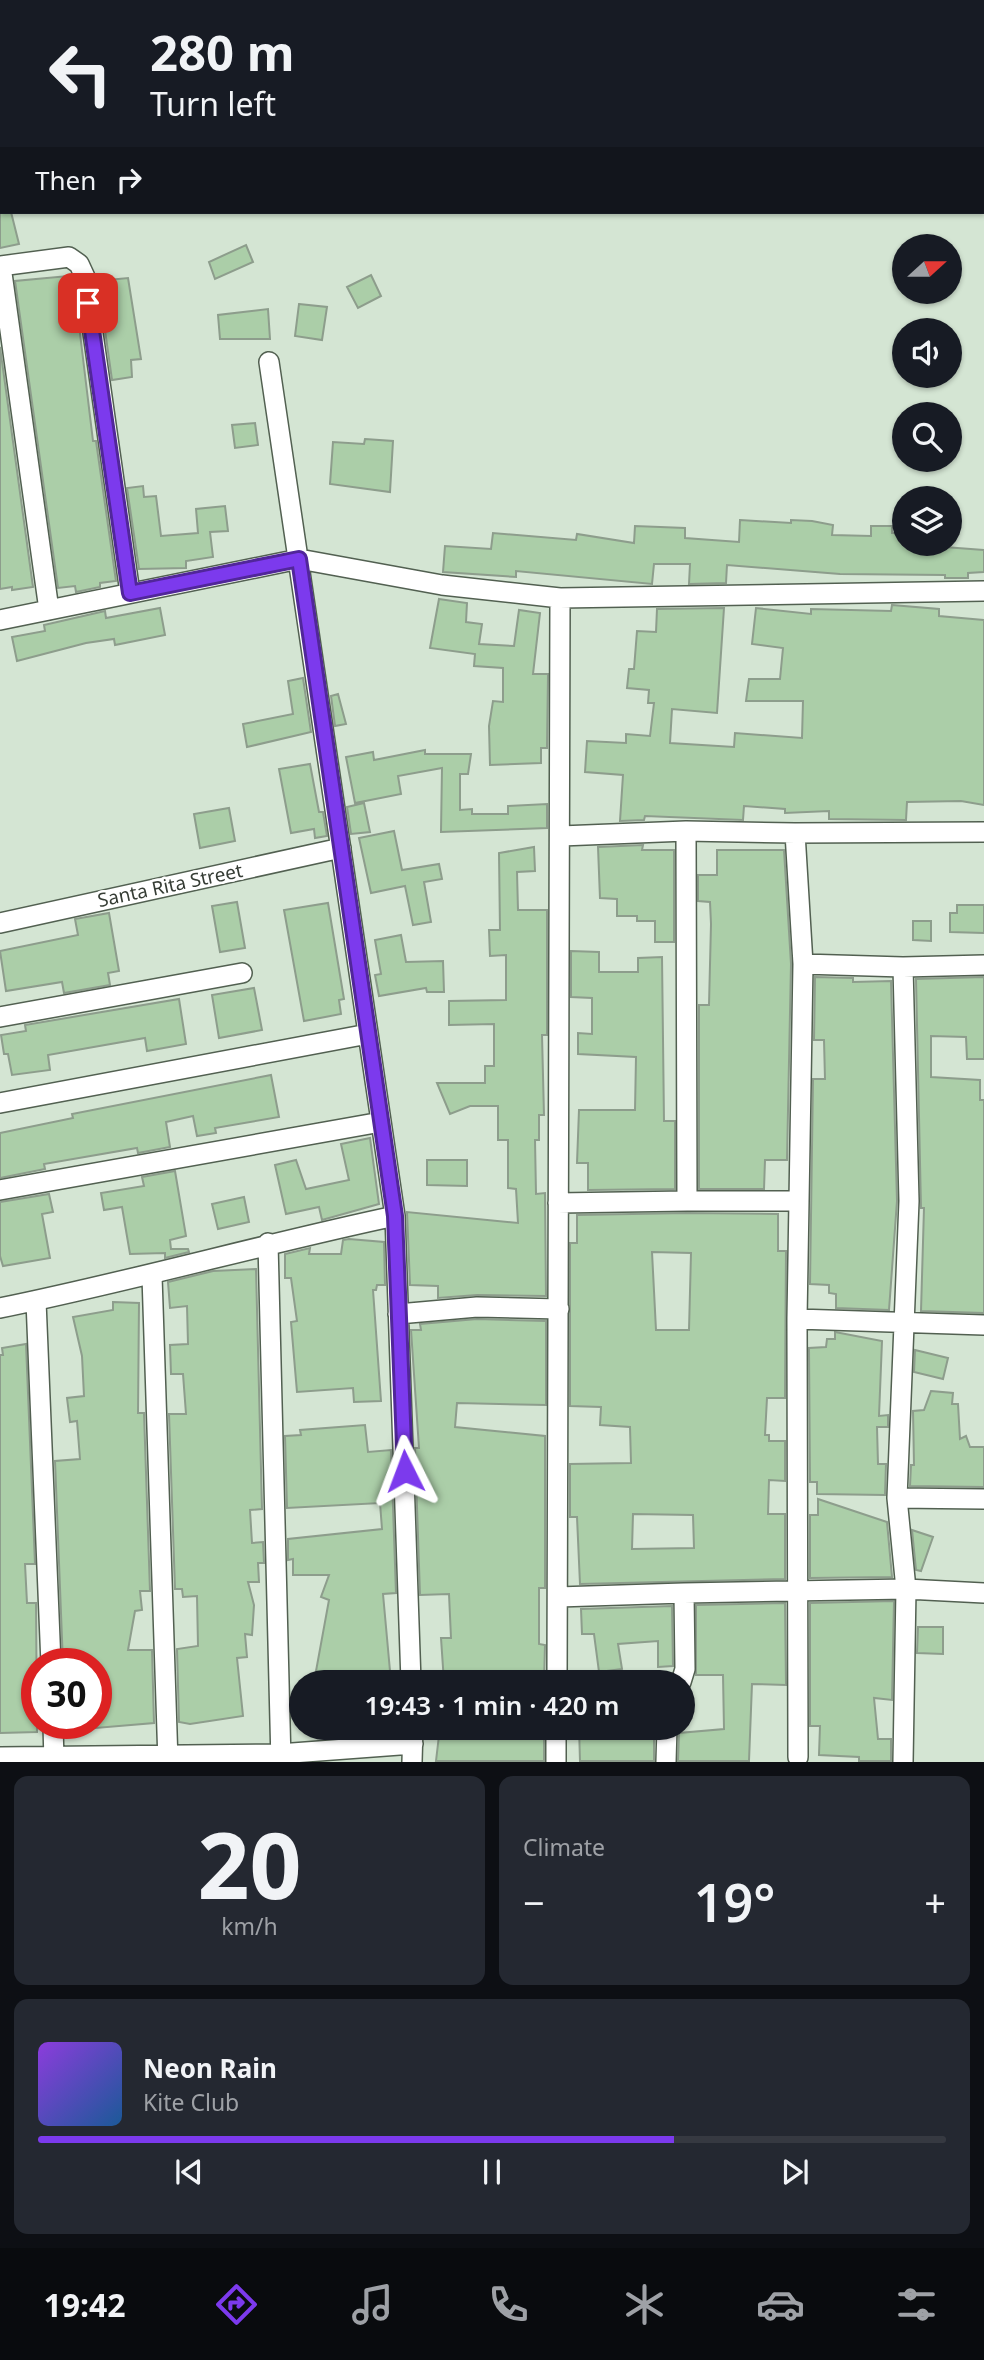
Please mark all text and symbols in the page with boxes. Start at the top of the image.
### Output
text: 280 m [150,19,295,85]
icon: left [35,28,126,119]
text: Turn left [150,82,276,125]
icon: right [110,161,148,199]
text: Then [35,162,96,198]
north arrow [892,234,962,304]
map controls [892,234,962,556]
pin [58,273,118,333]
icon: arrive [69,284,107,322]
button: sound [892,318,962,388]
button: search [892,402,962,472]
button: layers [892,486,962,556]
street label: Santa Rita Street [95,857,245,913]
position arrow [368,1434,442,1508]
speed limit sign: 30 [21,1648,112,1739]
text: 19:43 · 1 min · 420 m [365,1687,619,1723]
text: 20 [197,1802,302,1926]
text: Climate [523,1831,605,1863]
text: 19° [694,1866,775,1937]
text: − [523,1876,545,1928]
text: + [924,1876,946,1928]
text: km/h [221,1910,278,1942]
text: Neon Rain [143,2050,277,2086]
text: Kite Club [143,2086,239,2118]
icon: previous [170,2153,208,2191]
icon: pause [473,2153,511,2191]
icon: next [776,2153,814,2191]
icon: directions [212,2280,261,2329]
icon: music [348,2280,397,2329]
icon: phone [484,2280,533,2329]
icon: climate [620,2280,669,2329]
icon: car [756,2280,805,2329]
icon: filters [892,2280,941,2329]
text: 19:42 [43,2283,126,2326]

